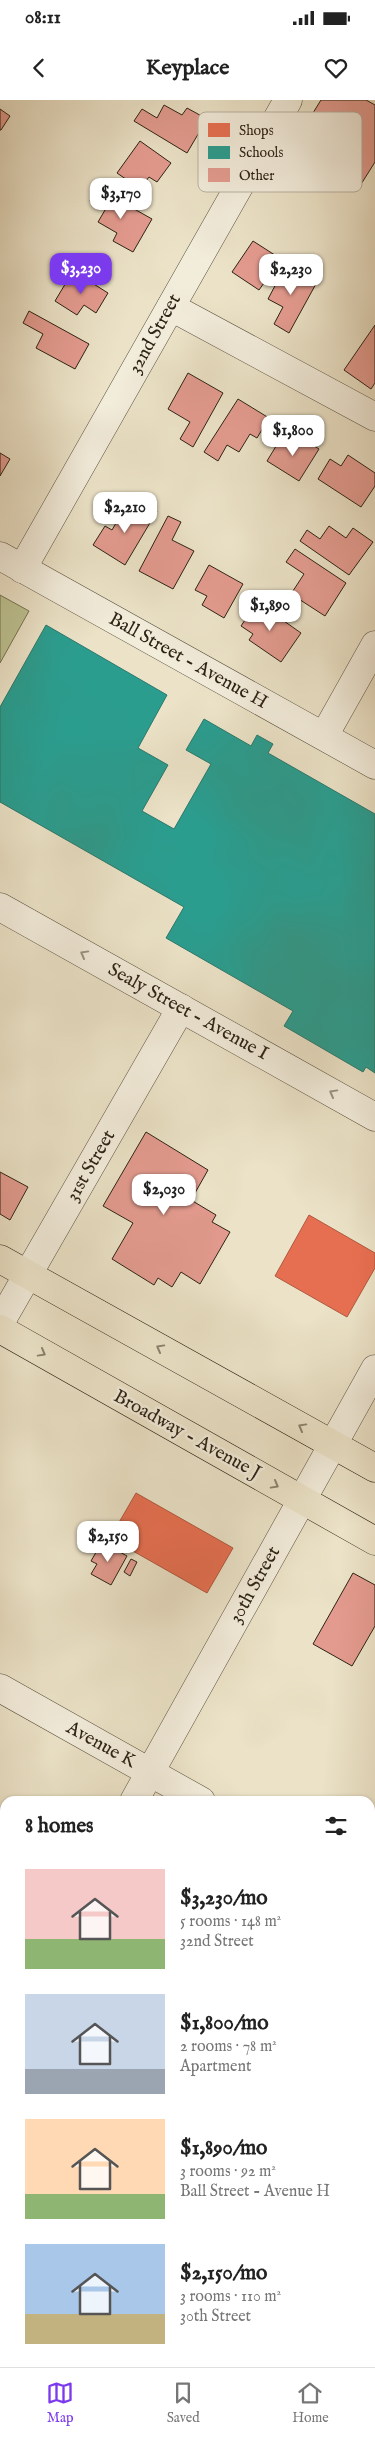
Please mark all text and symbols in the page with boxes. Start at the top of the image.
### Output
text: 08:11 [25,6,61,30]
icon: back [25,54,53,82]
text: Keyplace [146,54,229,82]
icon: heart [322,54,350,82]
legend [198,112,362,192]
text: Shops [239,122,274,140]
text: Schools [239,144,283,162]
text: Other [239,167,274,185]
pin: $3,170 [80,178,162,220]
text: $3,170 [101,184,141,204]
pin: $3,230 [40,252,122,295]
pin: $2,230 [250,254,332,296]
text: $3,230 [61,259,101,279]
text: $2,230 [270,260,312,280]
street label: 32nd Street [123,289,187,378]
pin: $1,800 [252,414,334,457]
text: $1,800 [272,421,314,441]
pin: $2,210 [84,492,166,534]
text: $2,210 [104,498,146,518]
pin: $1,890 [229,590,311,632]
text: $1,890 [250,596,290,616]
street label: Ball Street - Avenue H [104,607,272,715]
one-way arrow [80,950,89,960]
street label: Sealy Street - Avenue I [104,958,272,1066]
one-way arrow [329,1090,338,1100]
street label: 31st Street [61,1125,121,1206]
pin: $2,030 [123,1174,205,1216]
text: $2,030 [143,1180,185,1200]
one-way arrow [156,1344,165,1354]
one-way arrow [37,1347,46,1357]
street label: Broadway - Avenue J [109,1385,265,1486]
one-way arrow [298,1424,307,1434]
one-way arrow [270,1478,279,1488]
pin: $2,150 [67,1520,149,1563]
text: $2,150 [88,1527,128,1547]
street label: 30th Street [224,1542,286,1628]
street label: Avenue K [61,1716,140,1774]
icon: filters [322,1812,350,1840]
text: 8 homes [25,1813,93,1840]
text: $3,230/mo [180,1885,268,1912]
icon: home [65,1889,125,1949]
text: 5 rooms · 148 m² [180,1912,281,1932]
text: 32nd Street [180,1932,254,1952]
text: $1,800/mo [180,2010,269,2037]
icon: home [65,2014,125,2074]
text: 2 rooms · 78 m² [180,2037,277,2057]
text: Apartment [180,2057,251,2077]
text: $1,890/mo [180,2135,267,2162]
icon: home [65,2139,125,2199]
text: 3 rooms · 92 m² [180,2162,276,2182]
text: Ball Street - Avenue H [180,2182,330,2202]
text: $2,150/mo [180,2260,267,2287]
icon: home [65,2264,125,2324]
text: 3 rooms · 110 m² [180,2287,281,2307]
text: 30th Street [180,2307,251,2327]
tab: Map [46,2379,74,2427]
tab: Saved [167,2379,200,2427]
tab: Home [292,2379,329,2427]

